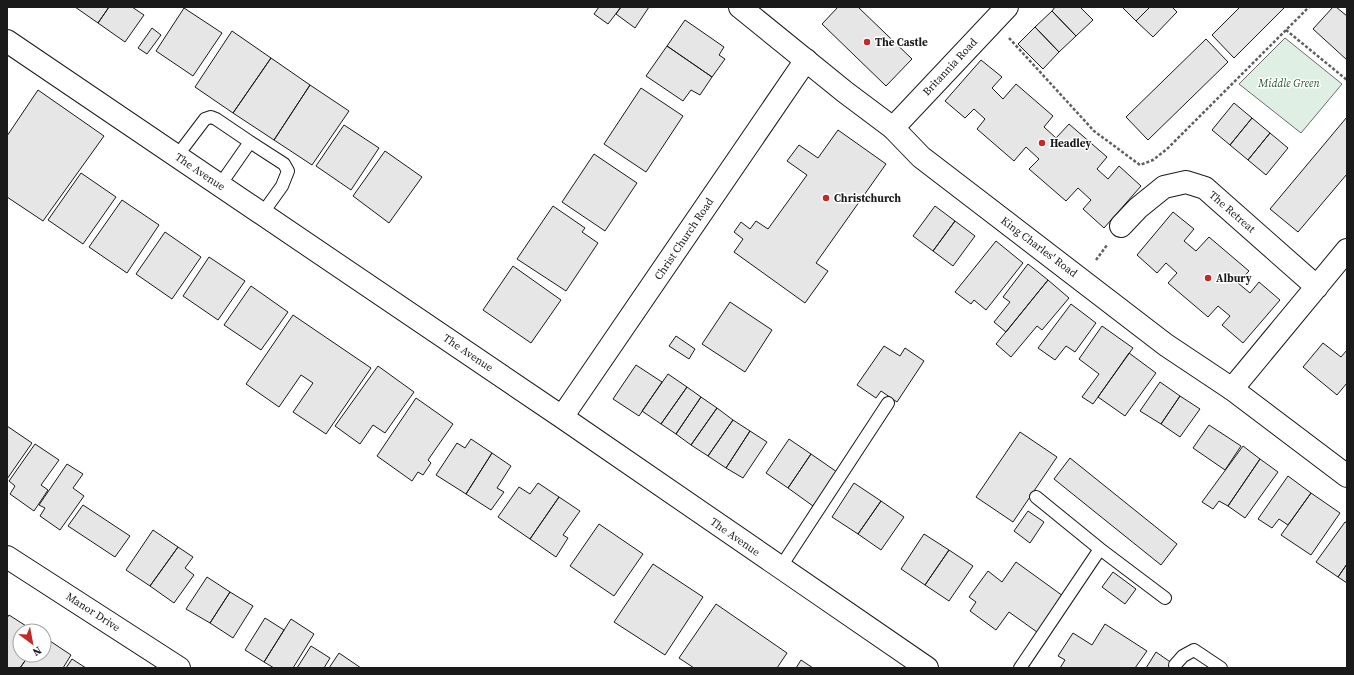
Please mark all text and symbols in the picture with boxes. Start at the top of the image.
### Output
street label: Britannia Road [919,34,981,99]
place label: The Castle [875,35,928,50]
marker: The Castle [862,37,872,47]
park label: Middle Green [1257,76,1321,91]
place label: Headley [1050,136,1091,151]
marker: Headley [1037,138,1047,148]
street label: The Avenue [172,150,228,195]
street label: The Retreat [1206,188,1259,237]
place label: Christchurch [834,191,901,206]
marker: Christchurch [821,193,831,203]
street label: Christ Church Road [651,194,718,283]
street label: King Charles' Road [998,213,1081,281]
place label: Albury [1216,271,1252,286]
marker: Albury [1203,273,1213,283]
street label: The Avenue [440,331,496,376]
street label: The Avenue [707,514,763,560]
street label: Manor Drive [63,589,123,635]
north arrow [12,623,52,663]
text: N [30,643,44,660]

